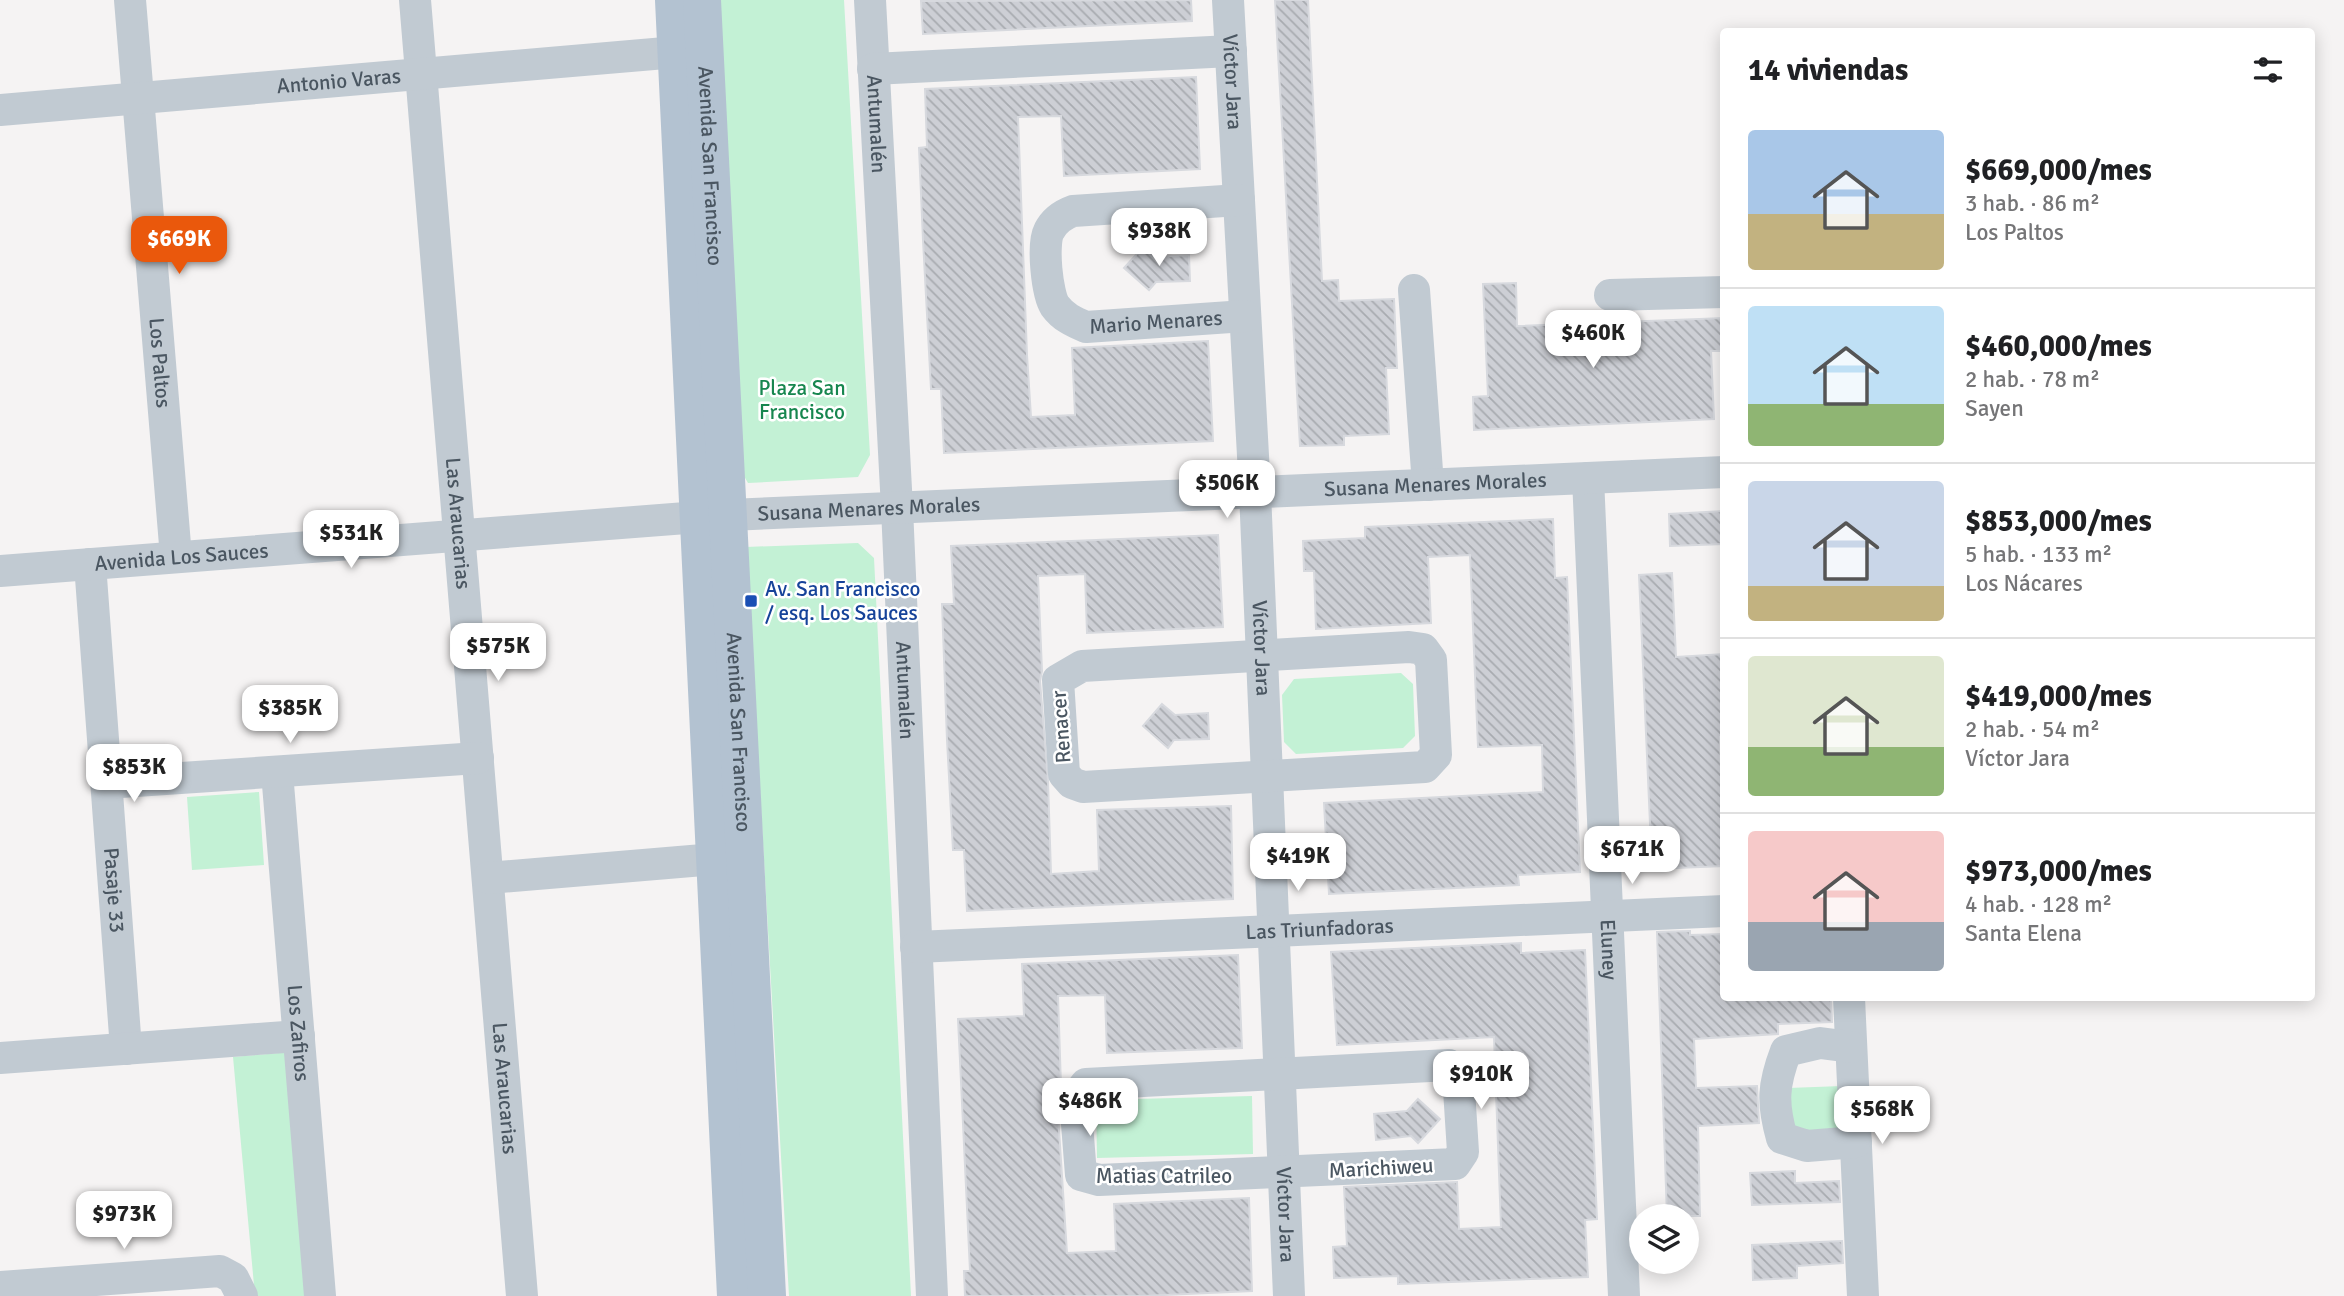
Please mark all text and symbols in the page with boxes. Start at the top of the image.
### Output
street label: Víctor Jara [1217,33,1248,130]
icon: filters [2249,51,2287,89]
text: 14 viviendas [1748,52,1908,89]
street label: Antonio Varas [276,63,402,99]
street label: Avenida San Francisco [692,65,728,266]
street label: Antumalén [861,74,892,174]
text: $669,000/mes [1965,152,2152,189]
icon: home [1804,158,1888,242]
text: 3 hab. · 86 m² [1965,189,2100,218]
pin: $938K [1110,208,1208,268]
pin: $669K [130,216,228,276]
text: $938K [1127,216,1191,245]
text: Los Paltos [1965,218,2064,247]
text: $669K [147,224,211,253]
street label: Mario Menares [1088,305,1223,340]
pin: $460K [1544,310,1642,370]
street label: Los Paltos [143,317,177,409]
text: $460K [1561,318,1625,347]
text: $460,000/mes [1965,328,2152,365]
icon: home [1804,334,1888,418]
text: 2 hab. · 78 m² [1965,365,2100,394]
park label: Plaza San Francisco [758,375,846,425]
text: Sayen [1965,394,2024,423]
street label: Las Araucarias [440,456,477,590]
pin: $506K [1178,461,1276,520]
street label: Susana Menares Morales [1323,467,1547,502]
text: $506K [1195,468,1259,497]
street label: Susana Menares Morales [757,491,981,527]
text: $853,000/mes [1965,503,2152,540]
icon: home [1804,509,1888,593]
pin: $531K [302,510,400,570]
text: $531K [319,518,383,547]
street label: Avenida Los Sauces [94,537,269,577]
text: 5 hab. · 133 m² [1965,540,2112,569]
text: Los Nácares [1965,569,2083,598]
place label: Av. San Francisco / esq. Los Sauces [765,576,920,626]
marker: Av. San Francisco / esq. Los Sauces [743,593,759,609]
street label: Víctor Jara [1247,600,1277,697]
pin: $575K [449,624,547,683]
text: $575K [466,631,530,660]
street label: Avenida San Francisco [721,631,757,833]
street label: Antumalén [890,640,920,740]
text: $419,000/mes [1965,678,2152,715]
icon: home [1804,684,1888,768]
pin: $385K [241,686,339,745]
street label: Renacer [1045,689,1077,764]
text: $385K [258,693,322,722]
text: 2 hab. · 54 m² [1965,715,2100,744]
pin: $853K [85,744,183,804]
text: Víctor Jara [1965,744,2070,773]
text: $853K [102,752,166,781]
pin: $671K [1583,826,1681,886]
pin: $419K [1249,834,1347,893]
text: $671K [1600,834,1664,863]
text: $419K [1266,841,1330,870]
street label: Pasaje 33 [98,846,130,934]
text: $973,000/mes [1965,853,2152,890]
icon: home [1804,859,1888,943]
text: 4 hab. · 128 m² [1965,890,2112,919]
street label: Las Triunfadoras [1245,913,1394,945]
street label: Eluney [1594,919,1623,981]
text: Santa Elena [1965,919,2082,948]
street label: Los Zafiros [282,984,315,1082]
street label: Las Araucarias [486,1021,523,1155]
pin: $910K [1432,1052,1530,1111]
text: $910K [1449,1059,1513,1088]
pin: $486K [1041,1078,1139,1138]
text: $486K [1058,1086,1122,1115]
pin: $568K [1833,1086,1931,1146]
text: $568K [1850,1094,1914,1123]
street label: Marichiweu [1328,1152,1434,1184]
street label: Matias Catrileo [1096,1163,1232,1189]
street label: Víctor Jara [1271,1166,1301,1263]
pin: $973K [75,1192,173,1251]
text: $973K [92,1199,156,1228]
map controls [1629,1204,1699,1274]
button: layers [1629,1204,1699,1274]

